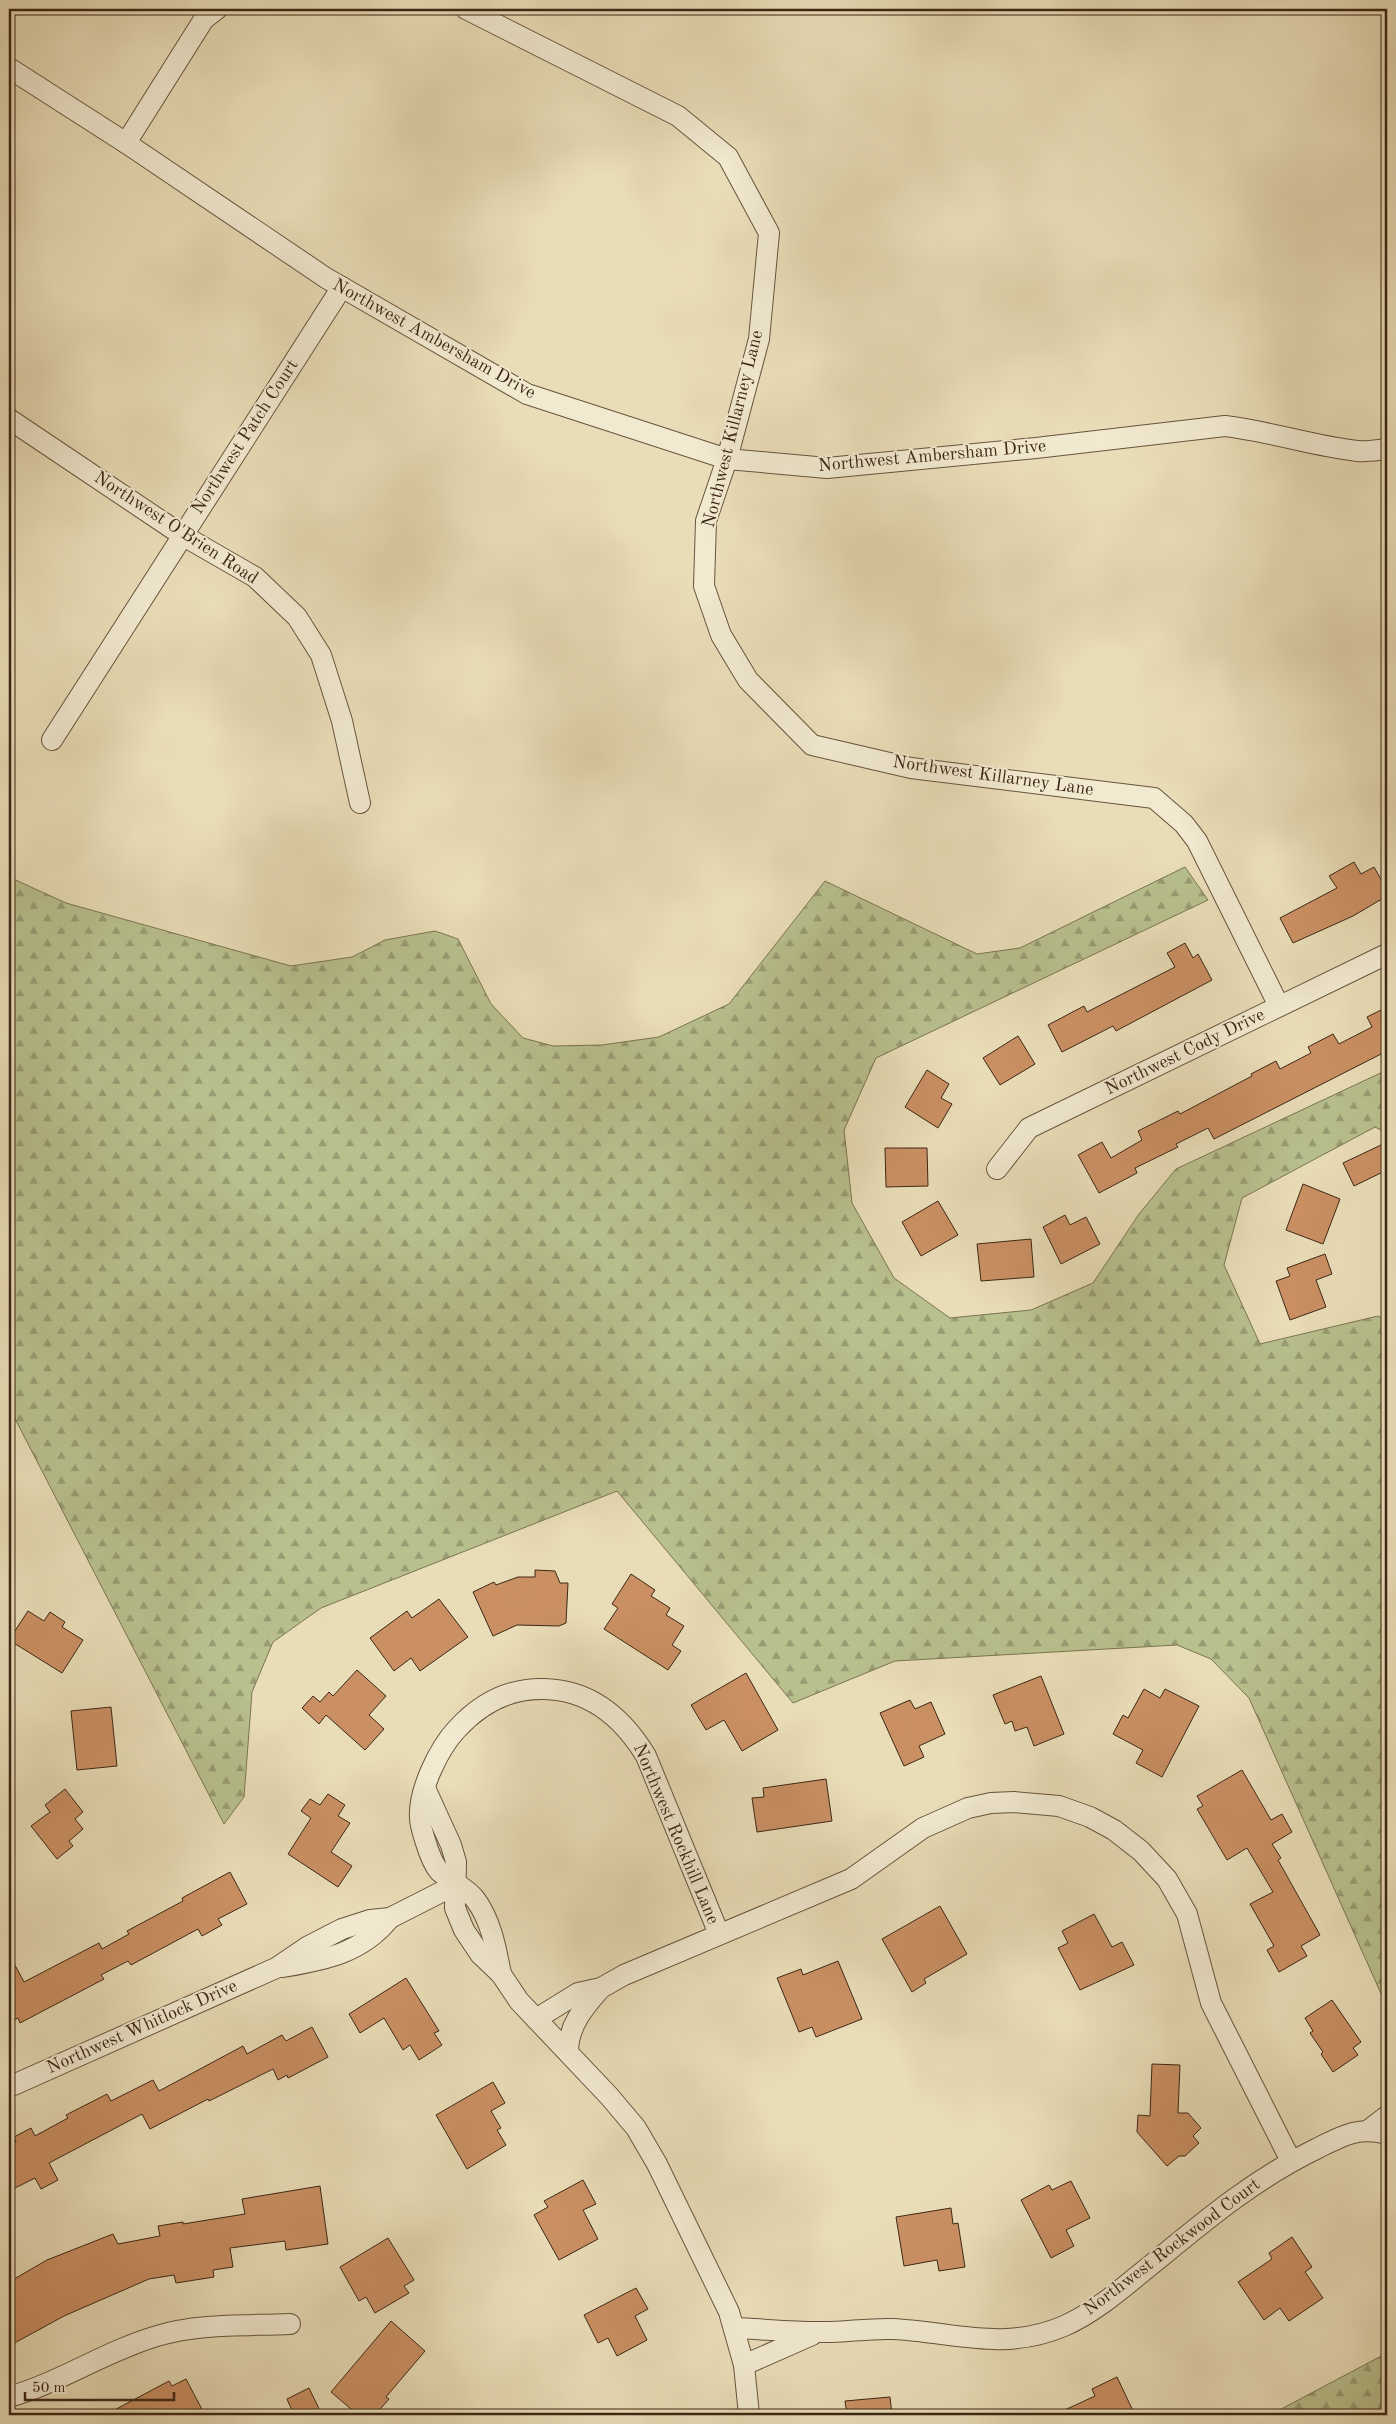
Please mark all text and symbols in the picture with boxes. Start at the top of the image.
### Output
street label: Northwest Ambersham Drive [330,276,538,402]
street label: Northwest Killarney Lane [700,328,766,530]
street label: Northwest Patch Court [188,356,302,518]
street label: Northwest Ambersham Drive [817,437,1047,475]
street label: Northwest O'Brien Road [91,468,261,588]
street label: Northwest Killarney Lane [891,753,1095,799]
street label: Northwest Cody Drive [1102,1006,1268,1098]
street label: Northwest Rockhill Lane [630,1741,722,1927]
street label: Northwest Whitlock Drive [44,1977,240,2077]
street label: Northwest Rockwood Court [1081,2175,1263,2319]
scale bar [25,2369,174,2401]
text: 50 m [32,2381,66,2396]

